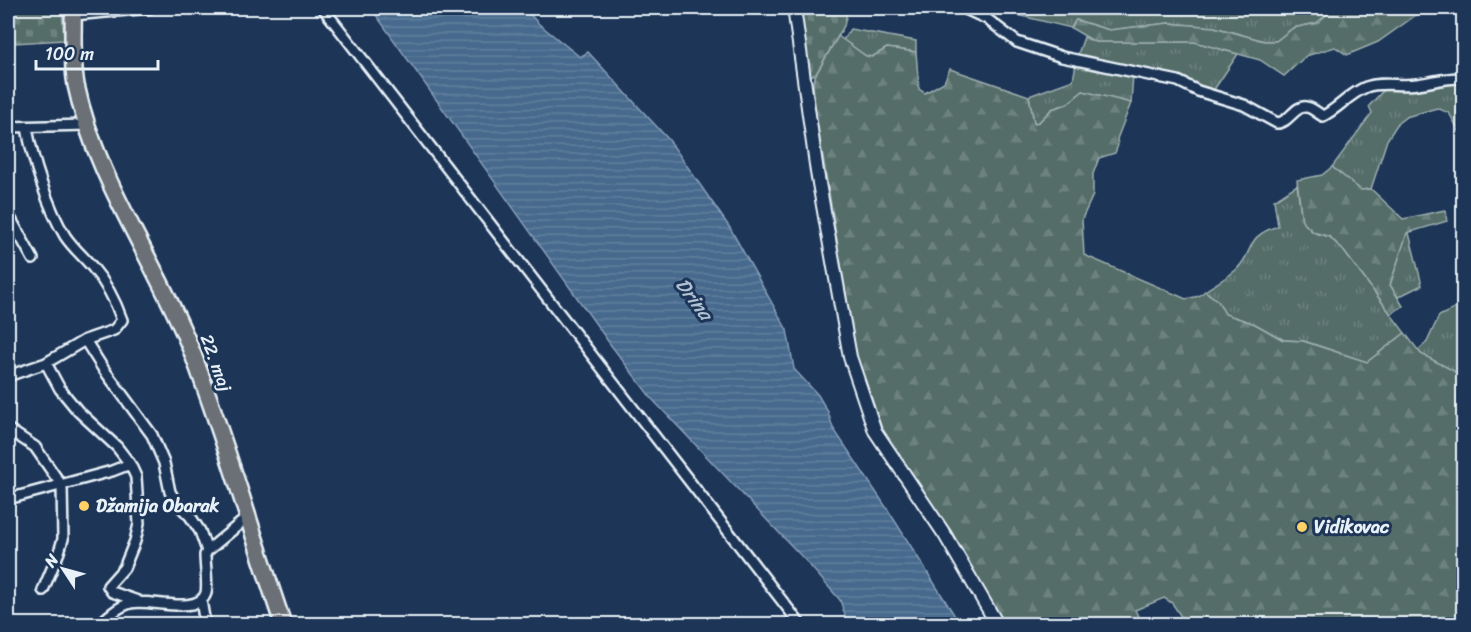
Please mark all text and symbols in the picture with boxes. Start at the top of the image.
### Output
scale bar [36,33,158,71]
text: 100 m [45,38,94,70]
water label: Drina [666,270,724,330]
street label: 22. maj [191,330,241,397]
place label: Džamija Obarak [96,490,219,522]
marker: Džamija Obarak [77,499,91,513]
place label: Vidikovac [1314,511,1390,543]
marker: Vidikovac [1295,520,1309,534]
north arrow [33,539,93,599]
text: N [36,547,67,574]

